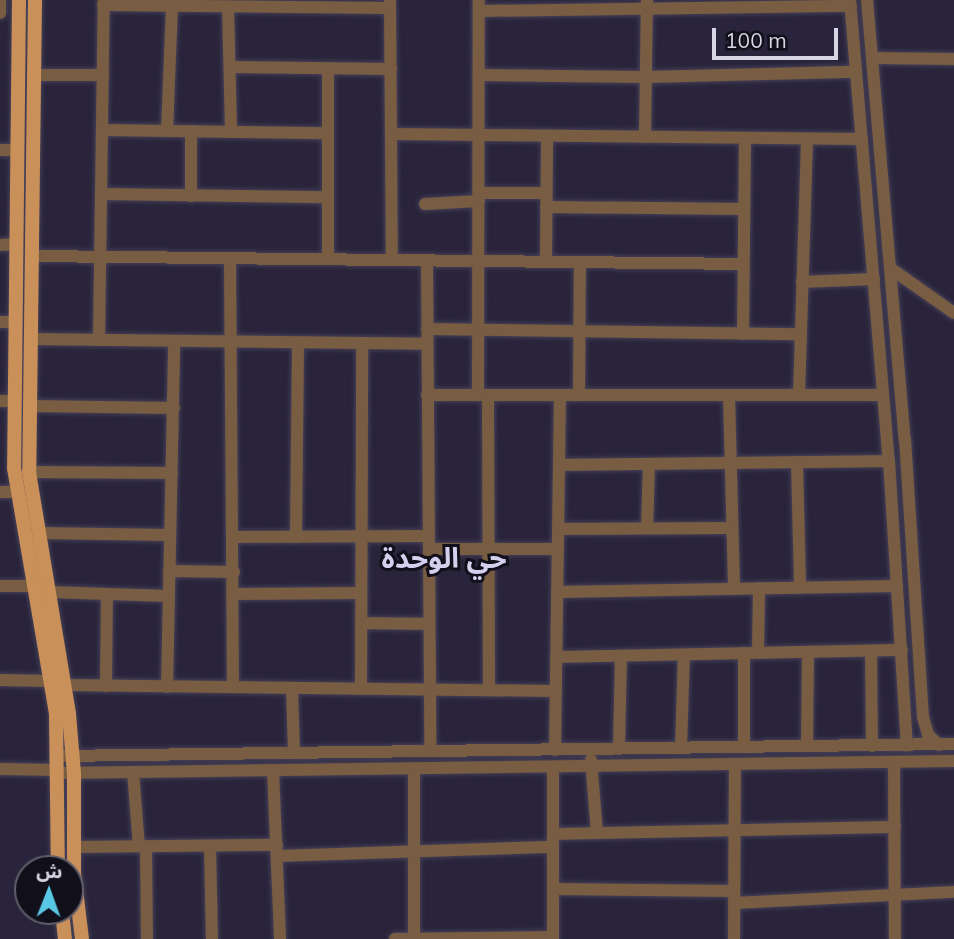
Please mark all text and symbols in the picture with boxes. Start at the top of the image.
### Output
scale bar [716,14,842,58]
text: 100 m [725,27,787,53]
district label: حي الوحدة [381,541,507,575]
north arrow [14,855,84,925]
text: ش [36,859,63,883]

